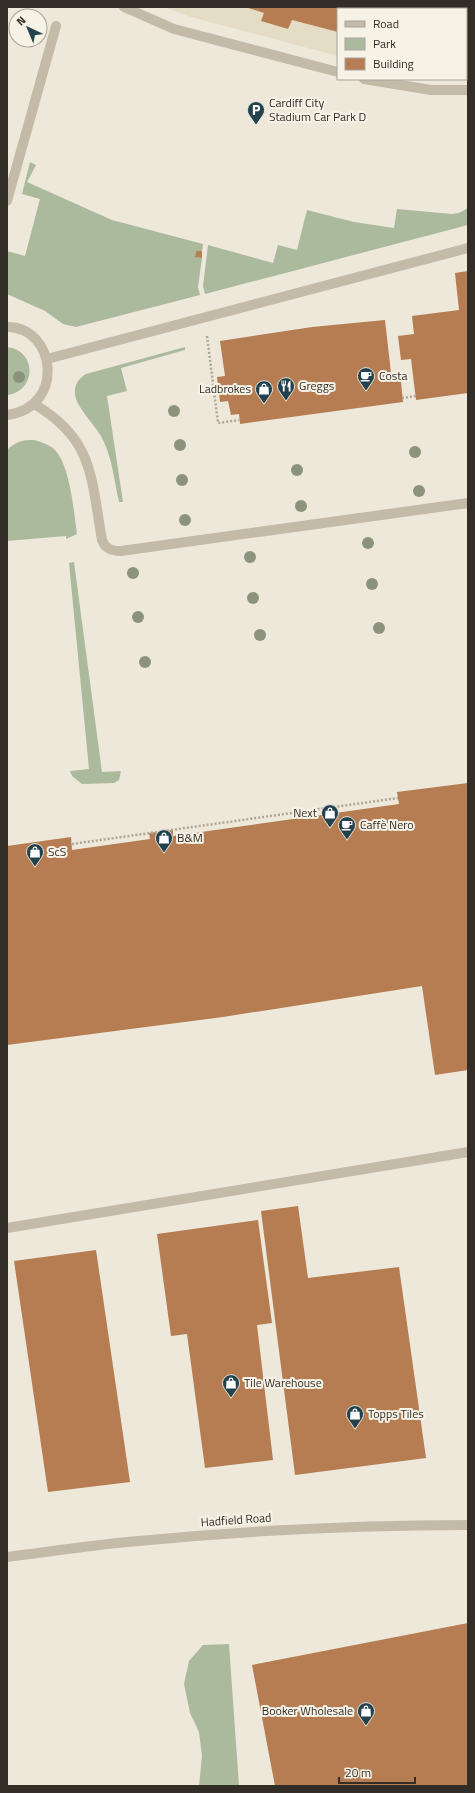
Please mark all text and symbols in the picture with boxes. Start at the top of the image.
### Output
north arrow [8,8,48,48]
legend [337,8,467,80]
text: N [13,12,29,29]
text: Road [373,14,399,33]
text: Park [373,34,396,53]
text: Building [373,54,414,73]
place label: Cardiff City Stadium Car Park D [269,93,367,126]
parking icon: Cardiff City Stadium Car Park D [246,100,266,125]
cafe icon: Costa [356,366,376,391]
place label: Costa [379,366,408,385]
restaurant icon: Greggs [276,376,296,401]
place label: Greggs [299,376,335,395]
place label: Ladbrokes [199,379,251,398]
shop icon: Ladbrokes [254,379,274,404]
place label: Next [293,803,318,822]
shop icon: Next [320,803,340,828]
cafe icon: Caffè Nero [337,815,357,840]
place label: Caffè Nero [360,815,414,834]
shop icon: B&M [154,828,174,853]
place label: B&M [177,828,203,847]
shop icon: ScS [25,842,45,867]
place label: ScS [48,842,66,861]
shop icon: Tile Warehouse [221,1373,241,1398]
place label: Tile Warehouse [244,1373,322,1392]
shop icon: Topps Tiles [345,1404,365,1429]
place label: Topps Tiles [368,1404,424,1423]
street label: Hadfield Road [200,1508,272,1531]
place label: Booker Wholesale [262,1701,353,1720]
shop icon: Booker Wholesale [356,1701,376,1726]
scale bar [339,1759,415,1785]
text: 20 m [345,1763,371,1782]

